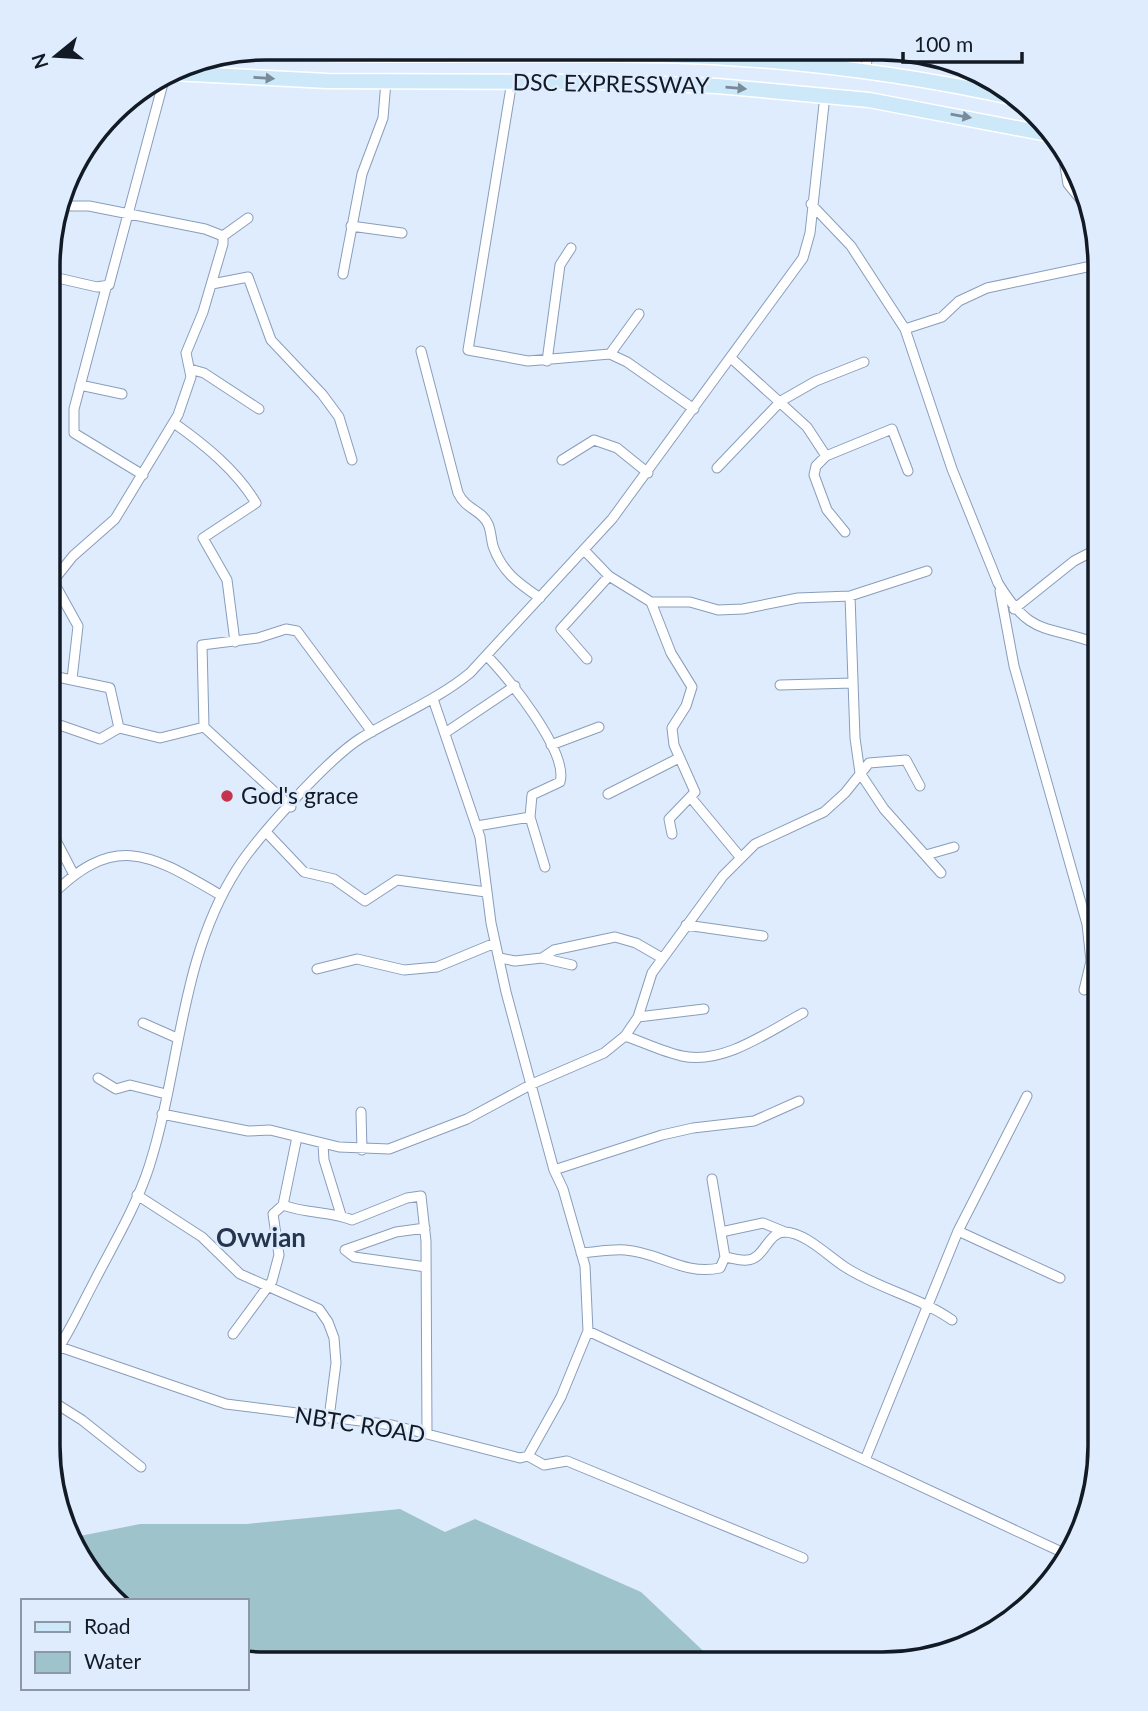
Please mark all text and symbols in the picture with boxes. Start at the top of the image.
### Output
north arrow [21,21,91,91]
scale bar [903,21,1022,65]
text: 100 m [914,31,973,56]
text: N [26,51,53,72]
street label: DSC EXPRESSWAY [512,67,710,99]
one-way arrow [253,73,275,84]
one-way arrow [725,83,747,94]
one-way arrow [950,111,972,122]
place label: God's grace [241,781,358,809]
marker: God's grace [219,788,235,804]
district label: Ovwian [216,1221,306,1253]
street label: NBTC ROAD [293,1400,427,1448]
legend [21,1599,248,1690]
text: Road [84,1613,131,1638]
text: Water [84,1648,141,1673]

